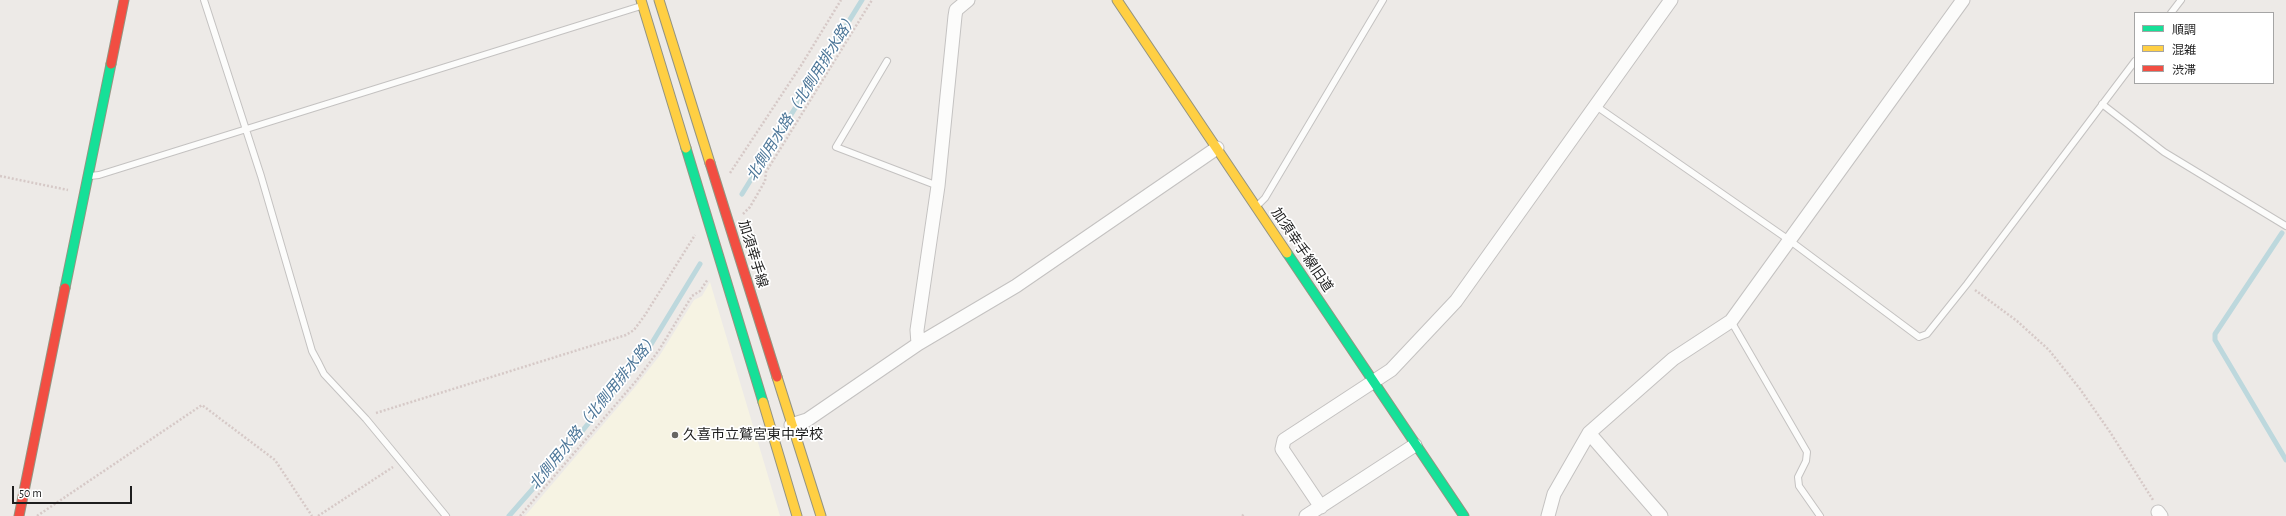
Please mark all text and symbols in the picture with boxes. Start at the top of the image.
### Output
water label: 北側用水路（北側用排水路） [743,10,861,184]
legend [2134,12,2274,84]
text: 順調 [2172,24,2196,36]
text: 混雑 [2172,44,2196,56]
text: 渋滞 [2172,64,2196,76]
street label: 加須幸手線旧道 [1268,205,1336,295]
street label: 加須幸手線 [735,218,771,290]
water label: 北側用水路（北側用排水路） [526,331,662,493]
place label: 久喜市立鷲宮東中学校 [683,427,823,443]
marker: 久喜市立鷲宮東中学校 [670,430,680,440]
scale bar [14,478,134,504]
text: 50 m [19,487,42,499]

